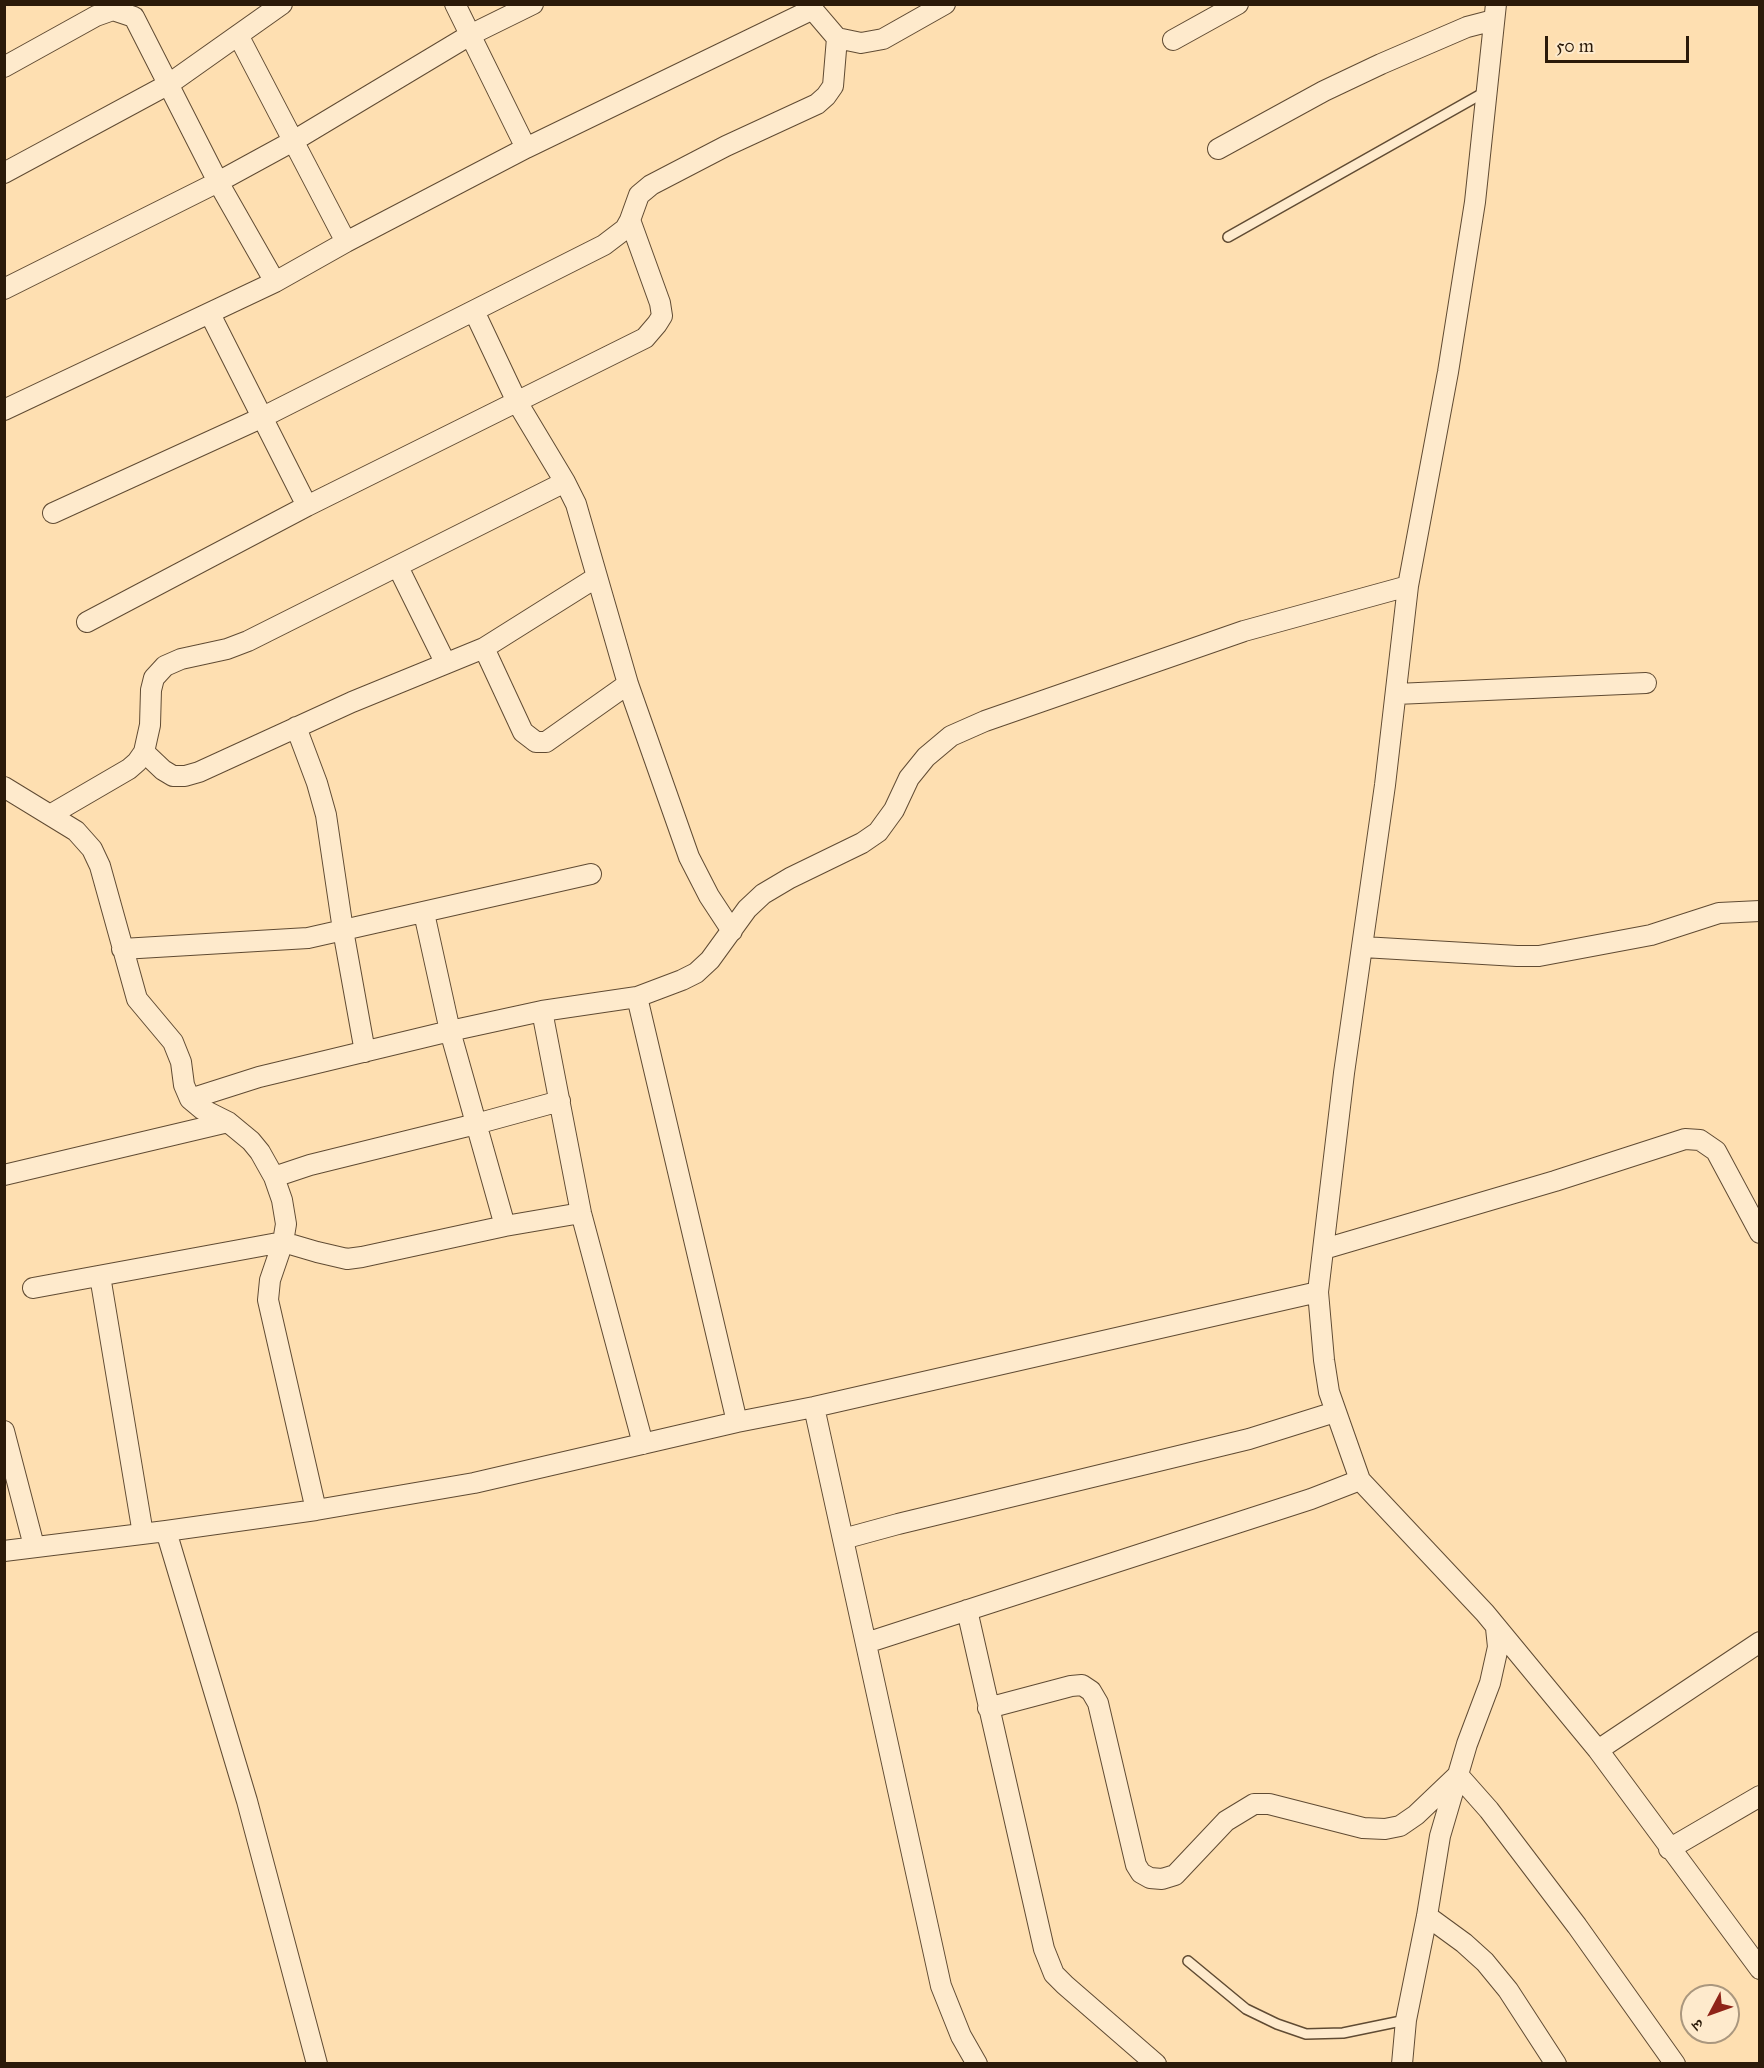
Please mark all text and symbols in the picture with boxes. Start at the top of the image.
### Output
scale bar [1548,24,1692,62]
text: 50 m [1556,35,1594,57]
north arrow [1680,1984,1740,2044]
text: उ [1688,2016,1707,2034]

